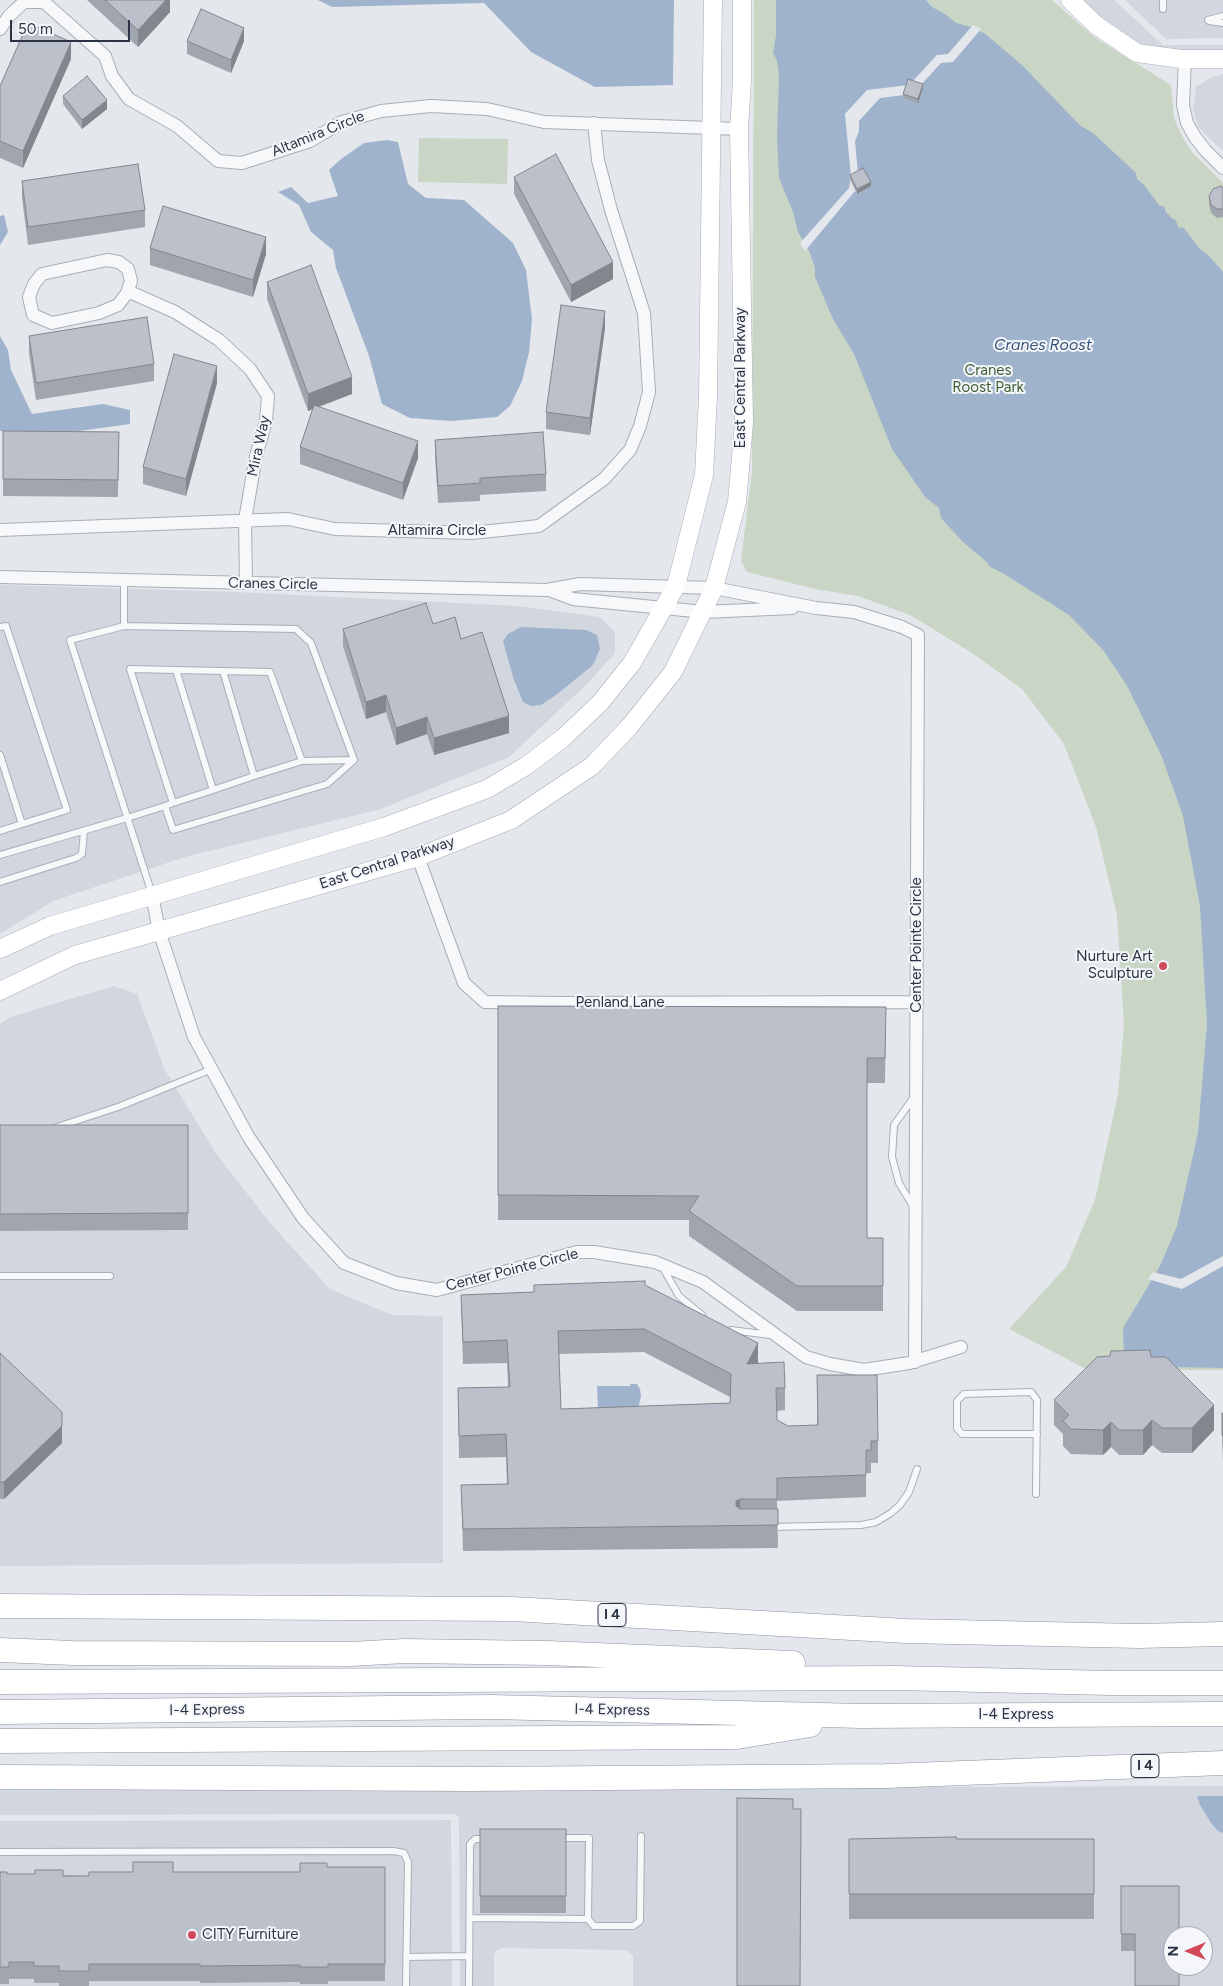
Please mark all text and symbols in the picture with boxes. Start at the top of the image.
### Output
scale bar [12,10,132,42]
text: 50 m [18,20,53,38]
street label: Altamira Circle [269,107,367,161]
street label: East Central Parkway [732,307,750,449]
water label: Cranes Roost [994,335,1092,355]
park label: Cranes Roost Park [952,362,1024,397]
street label: Mira Way [244,414,274,478]
street label: Altamira Circle [388,522,486,540]
street label: Cranes Circle [228,574,318,594]
street label: East Central Parkway [317,833,457,893]
street label: Center Pointe Circle [908,877,926,1013]
place label: Nurture Art Sculpture [1076,948,1153,983]
marker: Nurture Art Sculpture [1157,960,1169,972]
street label: Penland Lane [576,994,664,1012]
street label: Center Pointe Circle [444,1245,580,1295]
road number: I 4 [598,1604,626,1626]
street label: I-4 Express [169,1700,245,1720]
street label: I-4 Express [574,1700,650,1720]
street label: I-4 Express [978,1706,1054,1724]
road number: I 4 [1131,1754,1159,1778]
place label: CITY Furniture [202,1926,299,1944]
north arrow [1163,1926,1213,1976]
marker: CITY Furniture [186,1929,198,1941]
text: N [1165,1946,1182,1956]

